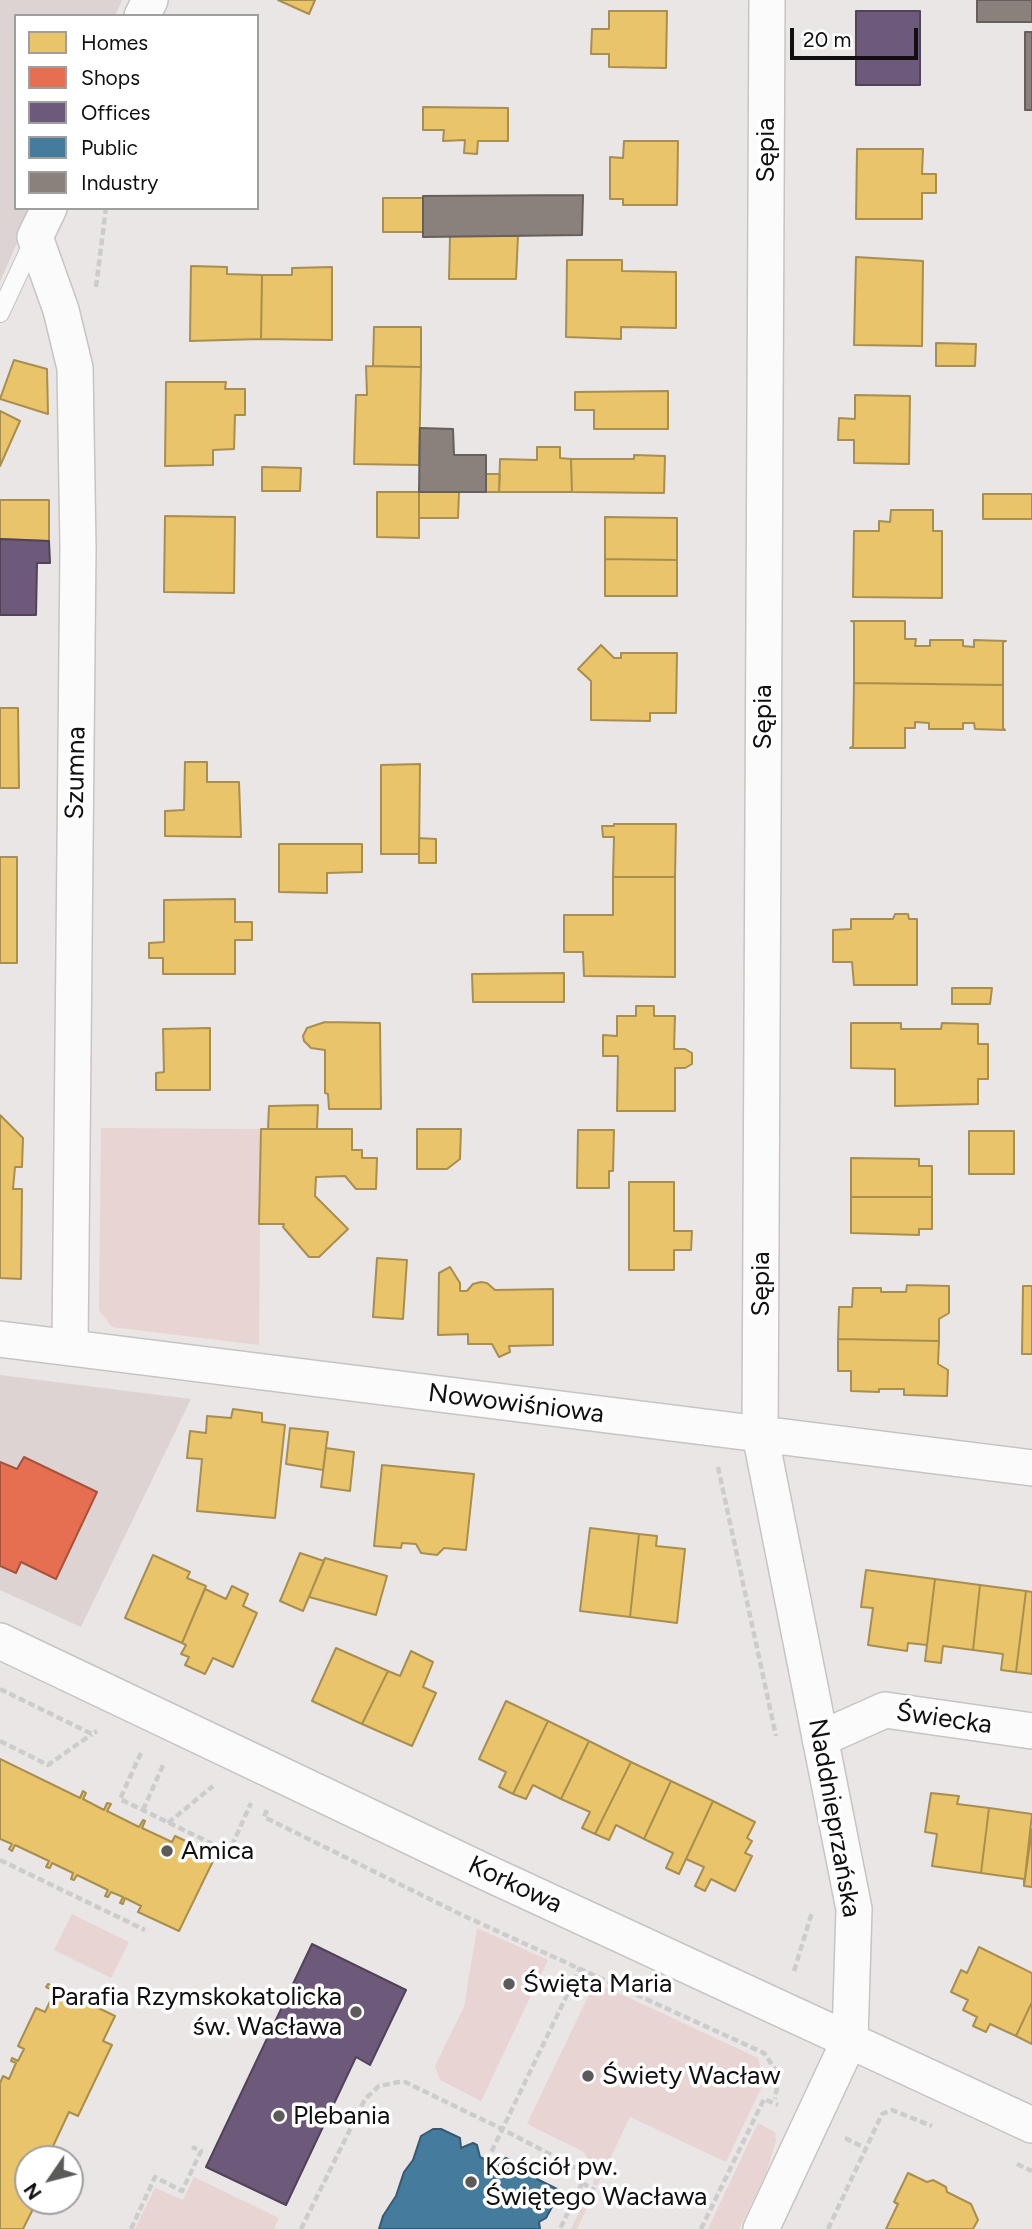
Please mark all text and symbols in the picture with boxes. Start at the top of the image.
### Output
legend [14,14,259,210]
scale bar [794,14,922,58]
text: 20 m [803,27,851,52]
text: Homes [81,30,148,55]
text: Shops [81,65,140,90]
text: Offices [81,100,150,125]
street label: Sępia [750,118,782,182]
text: Public [81,135,138,160]
text: Industry [81,170,158,195]
street label: Sępia [747,685,779,749]
street label: Szumna [60,726,92,820]
street label: Sępia [745,1252,777,1316]
street label: Nowowiśniowa [426,1378,606,1430]
street label: Świecka [894,1697,994,1741]
street label: Naddnieprzańska [801,1716,867,1920]
place label: Amica [181,1835,254,1867]
marker: Amica [159,1843,175,1859]
street label: Korkowa [463,1850,567,1920]
place label: Święta Maria [523,1968,672,2000]
marker: Święta Maria [501,1976,517,1992]
place label: Parafia Rzymskokatolicka św. Wacława [50,1981,342,2042]
marker: Parafia Rzymskokatolicka św. Wacława [348,2004,364,2020]
place label: Świety Wacław [602,2060,781,2092]
marker: Świety Wacław [580,2068,596,2084]
place label: Plebania [293,2100,390,2132]
marker: Plebania [271,2108,287,2124]
north arrow [14,2145,84,2215]
place label: Kościół pw. Świętego Wacława [485,2151,707,2212]
marker: Kościół pw. Świętego Wacława [463,2174,479,2190]
text: N [19,2179,47,2204]

